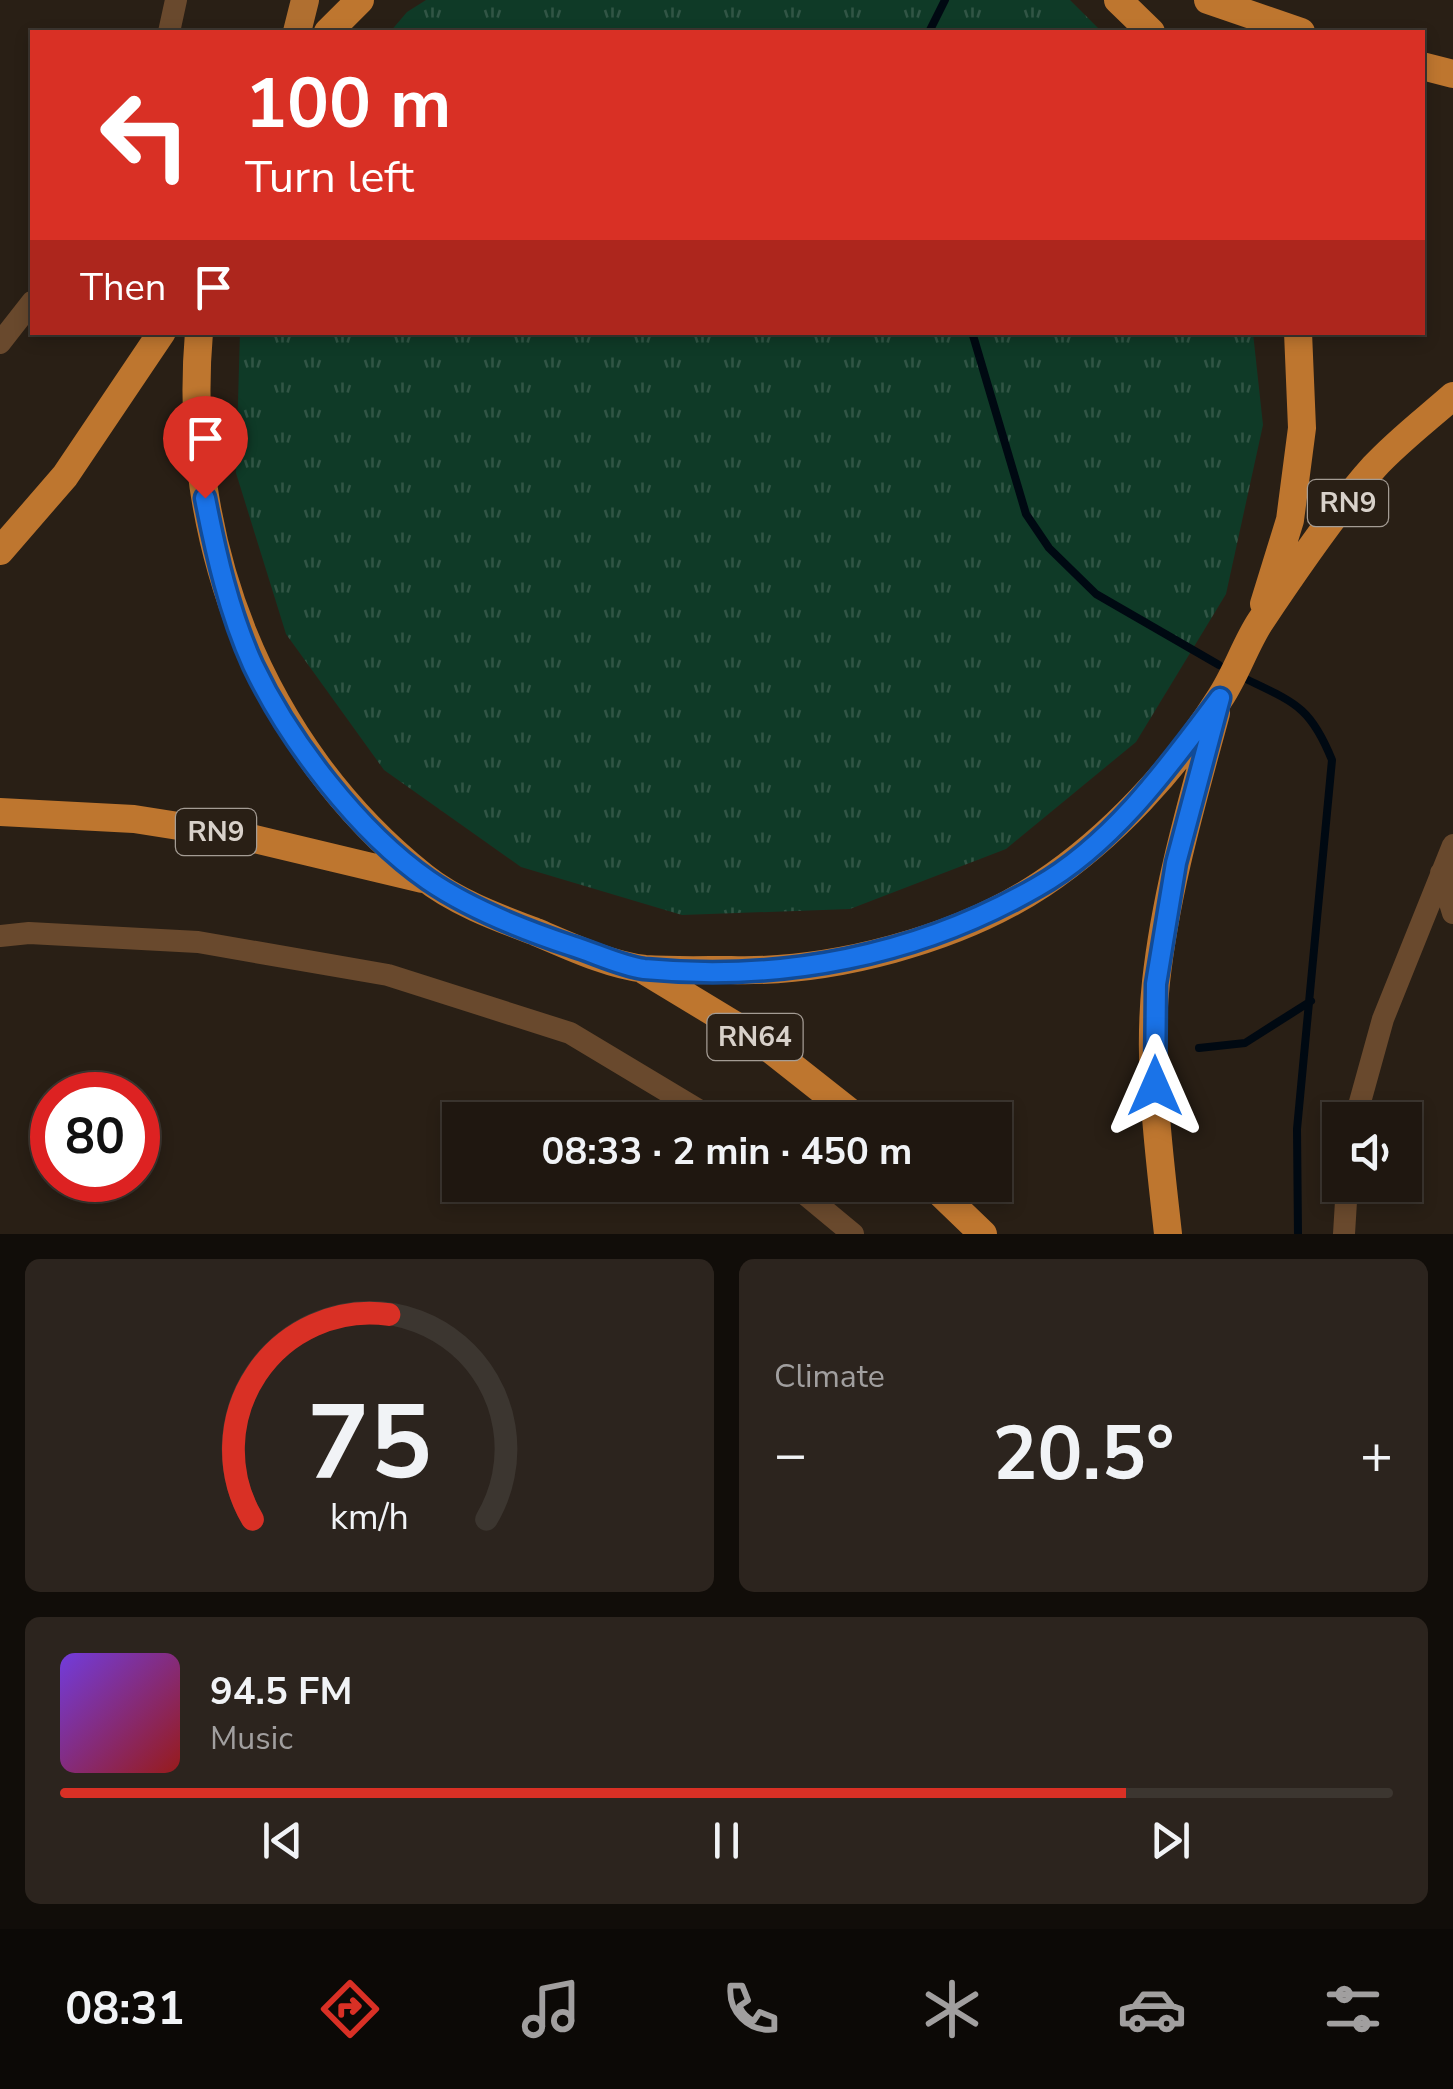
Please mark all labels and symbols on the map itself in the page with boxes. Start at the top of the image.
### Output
pin [163,396,248,499]
road number: RN9 [1308,480,1388,526]
road number: RN9 [176,809,256,855]
road number: RN64 [708,1014,802,1060]
position arrow [1103,1034,1207,1138]
speed limit sign: 80 [30,1072,160,1202]

